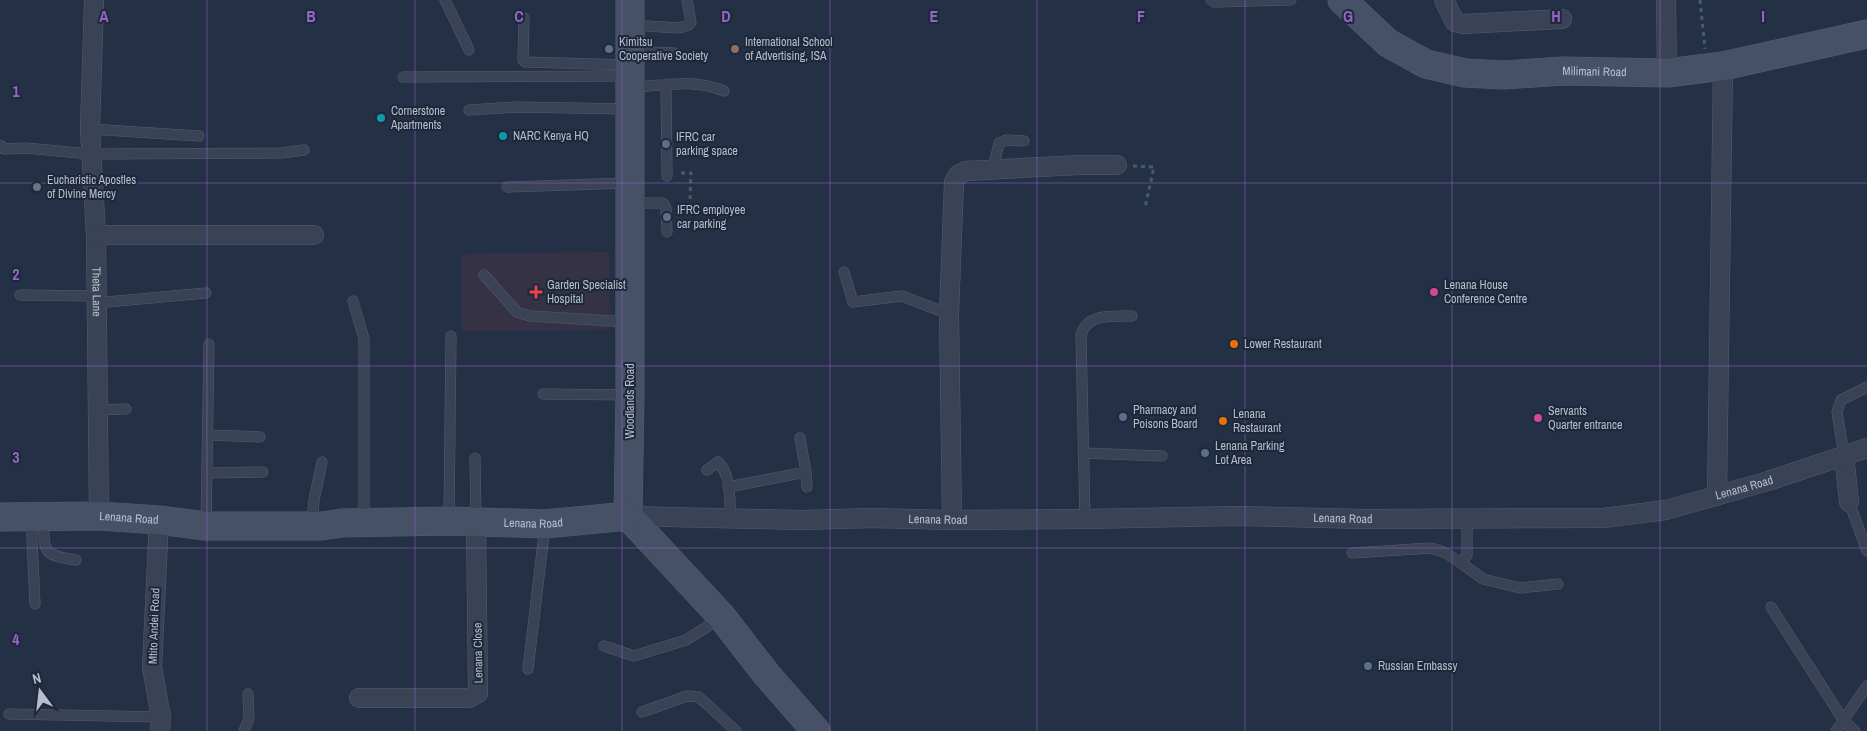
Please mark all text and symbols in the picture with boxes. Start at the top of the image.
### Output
text: A [99,5,109,27]
text: B [306,5,316,27]
text: C [514,5,524,27]
text: D [721,5,731,27]
text: E [930,5,939,27]
text: F [1137,5,1145,27]
text: G [1343,5,1353,27]
text: H [1551,5,1561,27]
text: I [1761,5,1765,27]
place label: Kimitsu Cooperative Society [619,34,708,64]
place label: International School of Advertising, ISA [745,34,833,64]
marker: Kimitsu Cooperative Society [603,43,615,55]
marker: International School of Advertising, ISA [729,43,741,55]
street label: Milimani Road [1562,63,1627,80]
text: 1 [12,80,20,102]
place label: Cornerstone Apartments [390,103,445,133]
marker: Cornerstone Apartments [375,112,387,124]
place label: NARC Kenya HQ [513,128,589,144]
place label: IFRC car parking space [676,129,738,159]
marker: NARC Kenya HQ [497,130,509,142]
marker: IFRC car parking space [660,138,672,150]
place label: Eucharistic Apostles of Divine Mercy [47,172,136,202]
marker: Eucharistic Apostles of Divine Mercy [31,181,43,193]
place label: IFRC employee car parking [677,202,745,232]
marker: IFRC employee car parking [661,211,673,223]
text: 2 [12,263,20,285]
street label: Theta Lane [88,267,105,317]
place label: Garden Specialist Hospital [547,277,626,307]
place label: Lenana House Conference Centre [1444,277,1527,307]
marker: Garden Specialist Hospital [529,285,543,299]
marker: Lenana House Conference Centre [1428,286,1440,298]
place label: Lower Restaurant [1244,336,1322,352]
marker: Lower Restaurant [1228,338,1240,350]
street label: Woodlands Road [622,363,638,439]
place label: Pharmacy and Poisons Board [1133,402,1198,432]
place label: Servants Quarter entrance [1548,403,1622,433]
place label: Lenana Restaurant [1233,406,1281,436]
marker: Pharmacy and Poisons Board [1117,411,1129,423]
marker: Servants Quarter entrance [1532,412,1544,424]
marker: Lenana Restaurant [1217,415,1229,427]
place label: Lenana Parking Lot Area [1215,438,1285,468]
text: 3 [12,446,20,468]
marker: Lenana Parking Lot Area [1199,447,1211,459]
street label: Lenana Road [1714,472,1775,504]
street label: Lenana Road [99,508,159,528]
street label: Lenana Road [1313,510,1372,527]
street label: Lenana Road [908,511,968,528]
street label: Lenana Road [503,514,563,532]
street label: Mtito Andei Road [145,588,163,664]
street label: Lenana Close [469,622,487,684]
text: 4 [12,628,20,650]
place label: Russian Embassy [1378,658,1457,674]
marker: Russian Embassy [1362,660,1374,672]
north arrow [15,666,65,716]
text: N [30,669,43,688]

